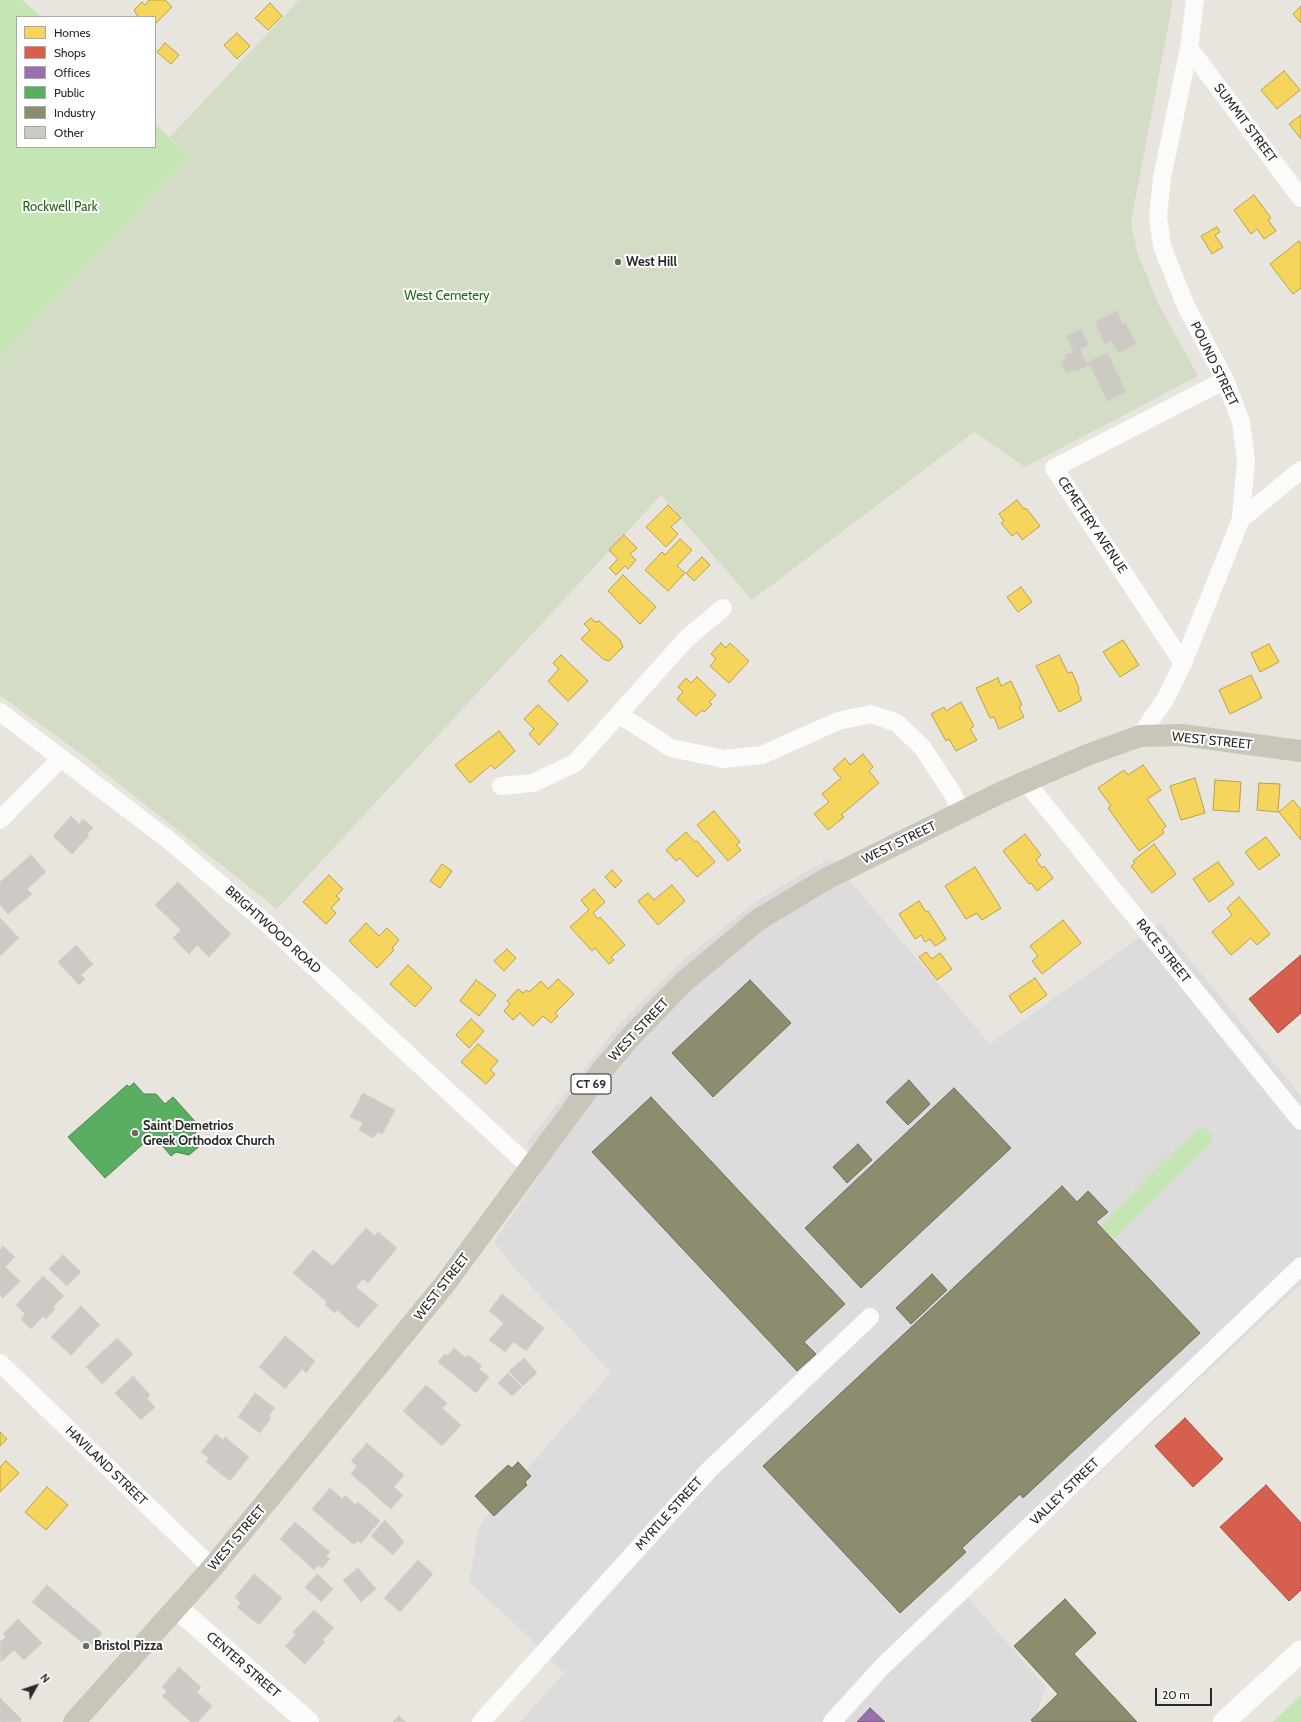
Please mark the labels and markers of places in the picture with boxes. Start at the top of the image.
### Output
place label: West Hill [626,254,677,270]
marker: West Hill [613,257,623,267]
place label: Saint Demetrios Greek Orthodox Church [143,1118,275,1149]
marker: Saint Demetrios Greek Orthodox Church [130,1128,140,1138]
place label: Bristol Pizza [94,1638,163,1654]
marker: Bristol Pizza [81,1641,91,1651]

